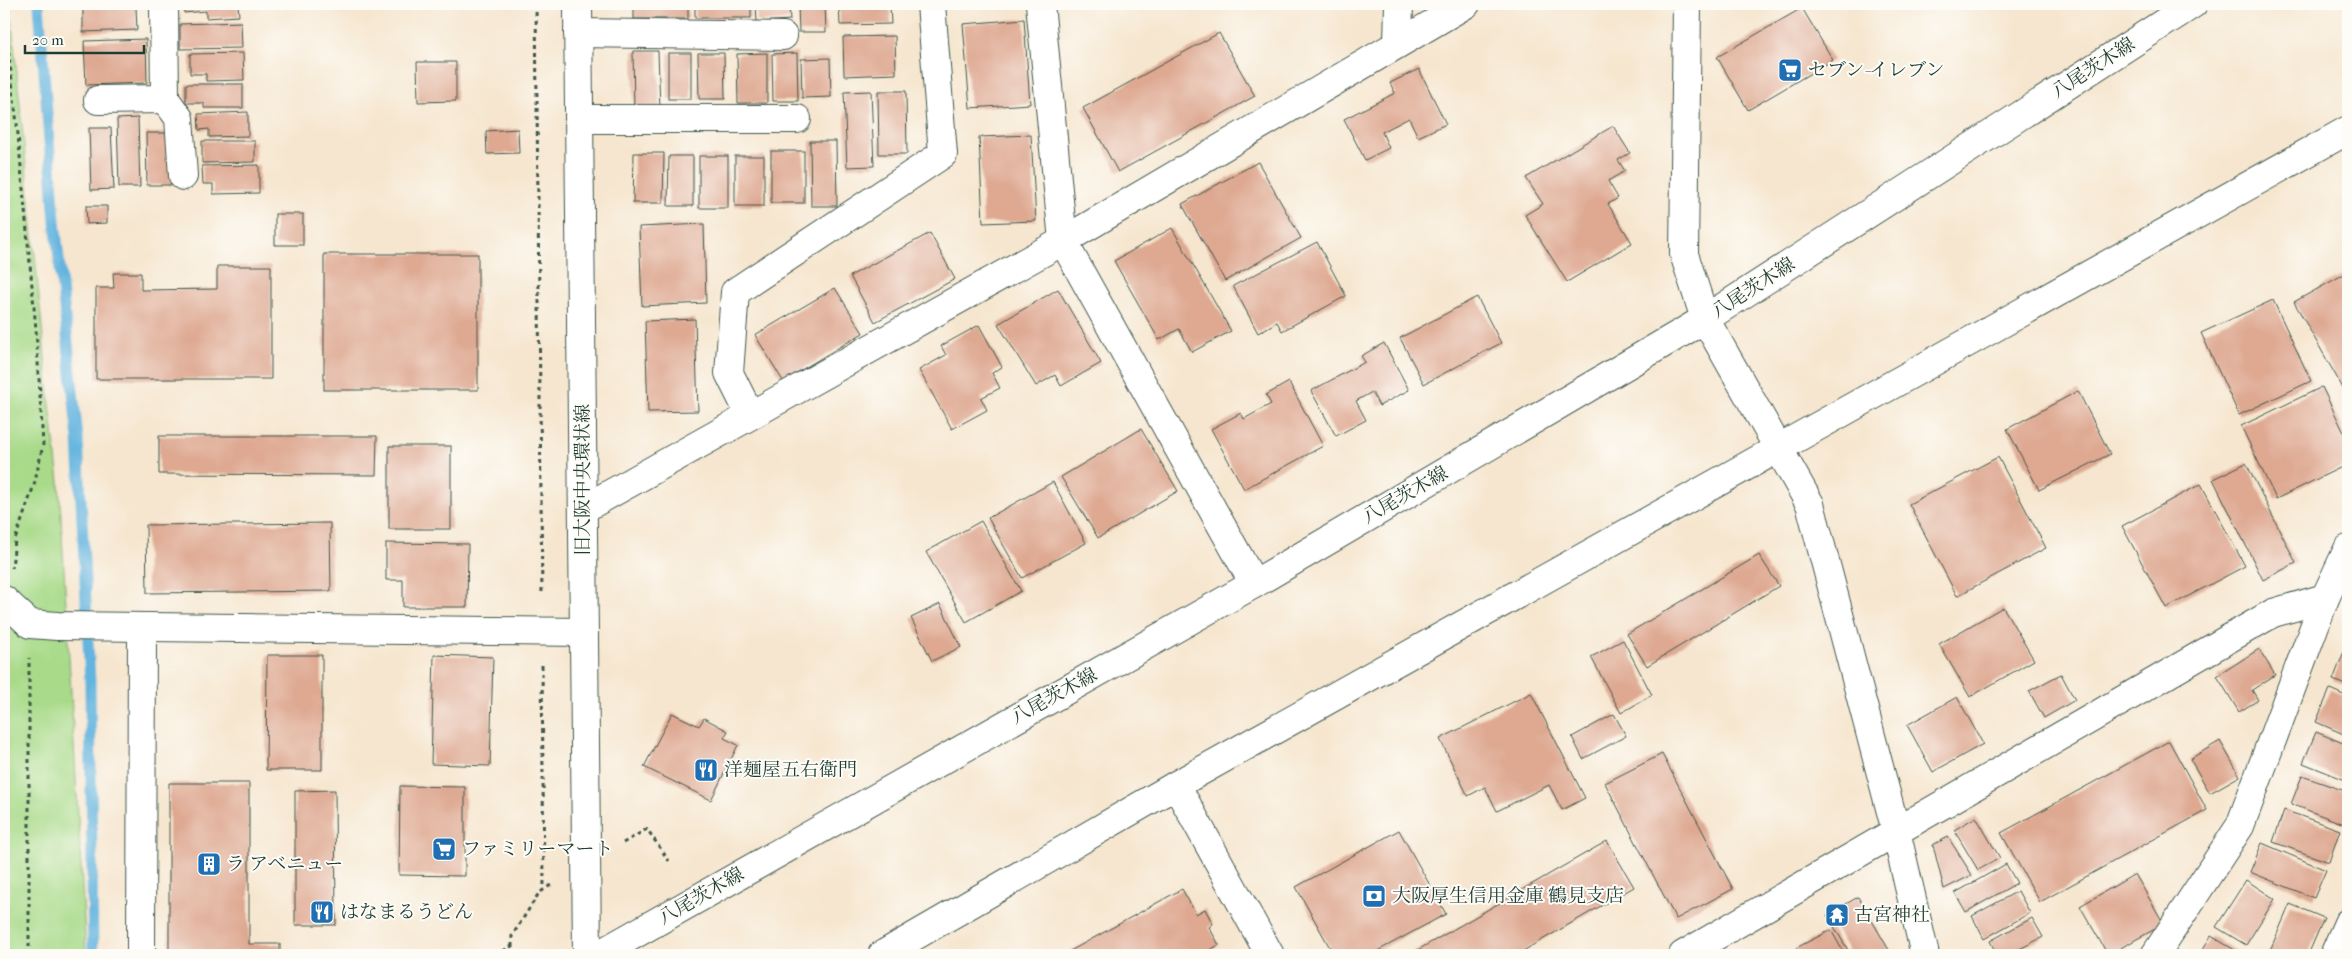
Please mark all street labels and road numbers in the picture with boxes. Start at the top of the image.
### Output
street label: 八尾茨木線 [2047,33,2139,103]
street label: 八尾茨木線 [1707,253,1799,323]
street label: 旧大阪中央環状線 [572,404,594,556]
street label: 八尾茨木線 [1358,462,1452,528]
street label: 八尾茨木線 [1007,663,1101,729]
street label: 八尾茨木線 [654,863,748,929]

